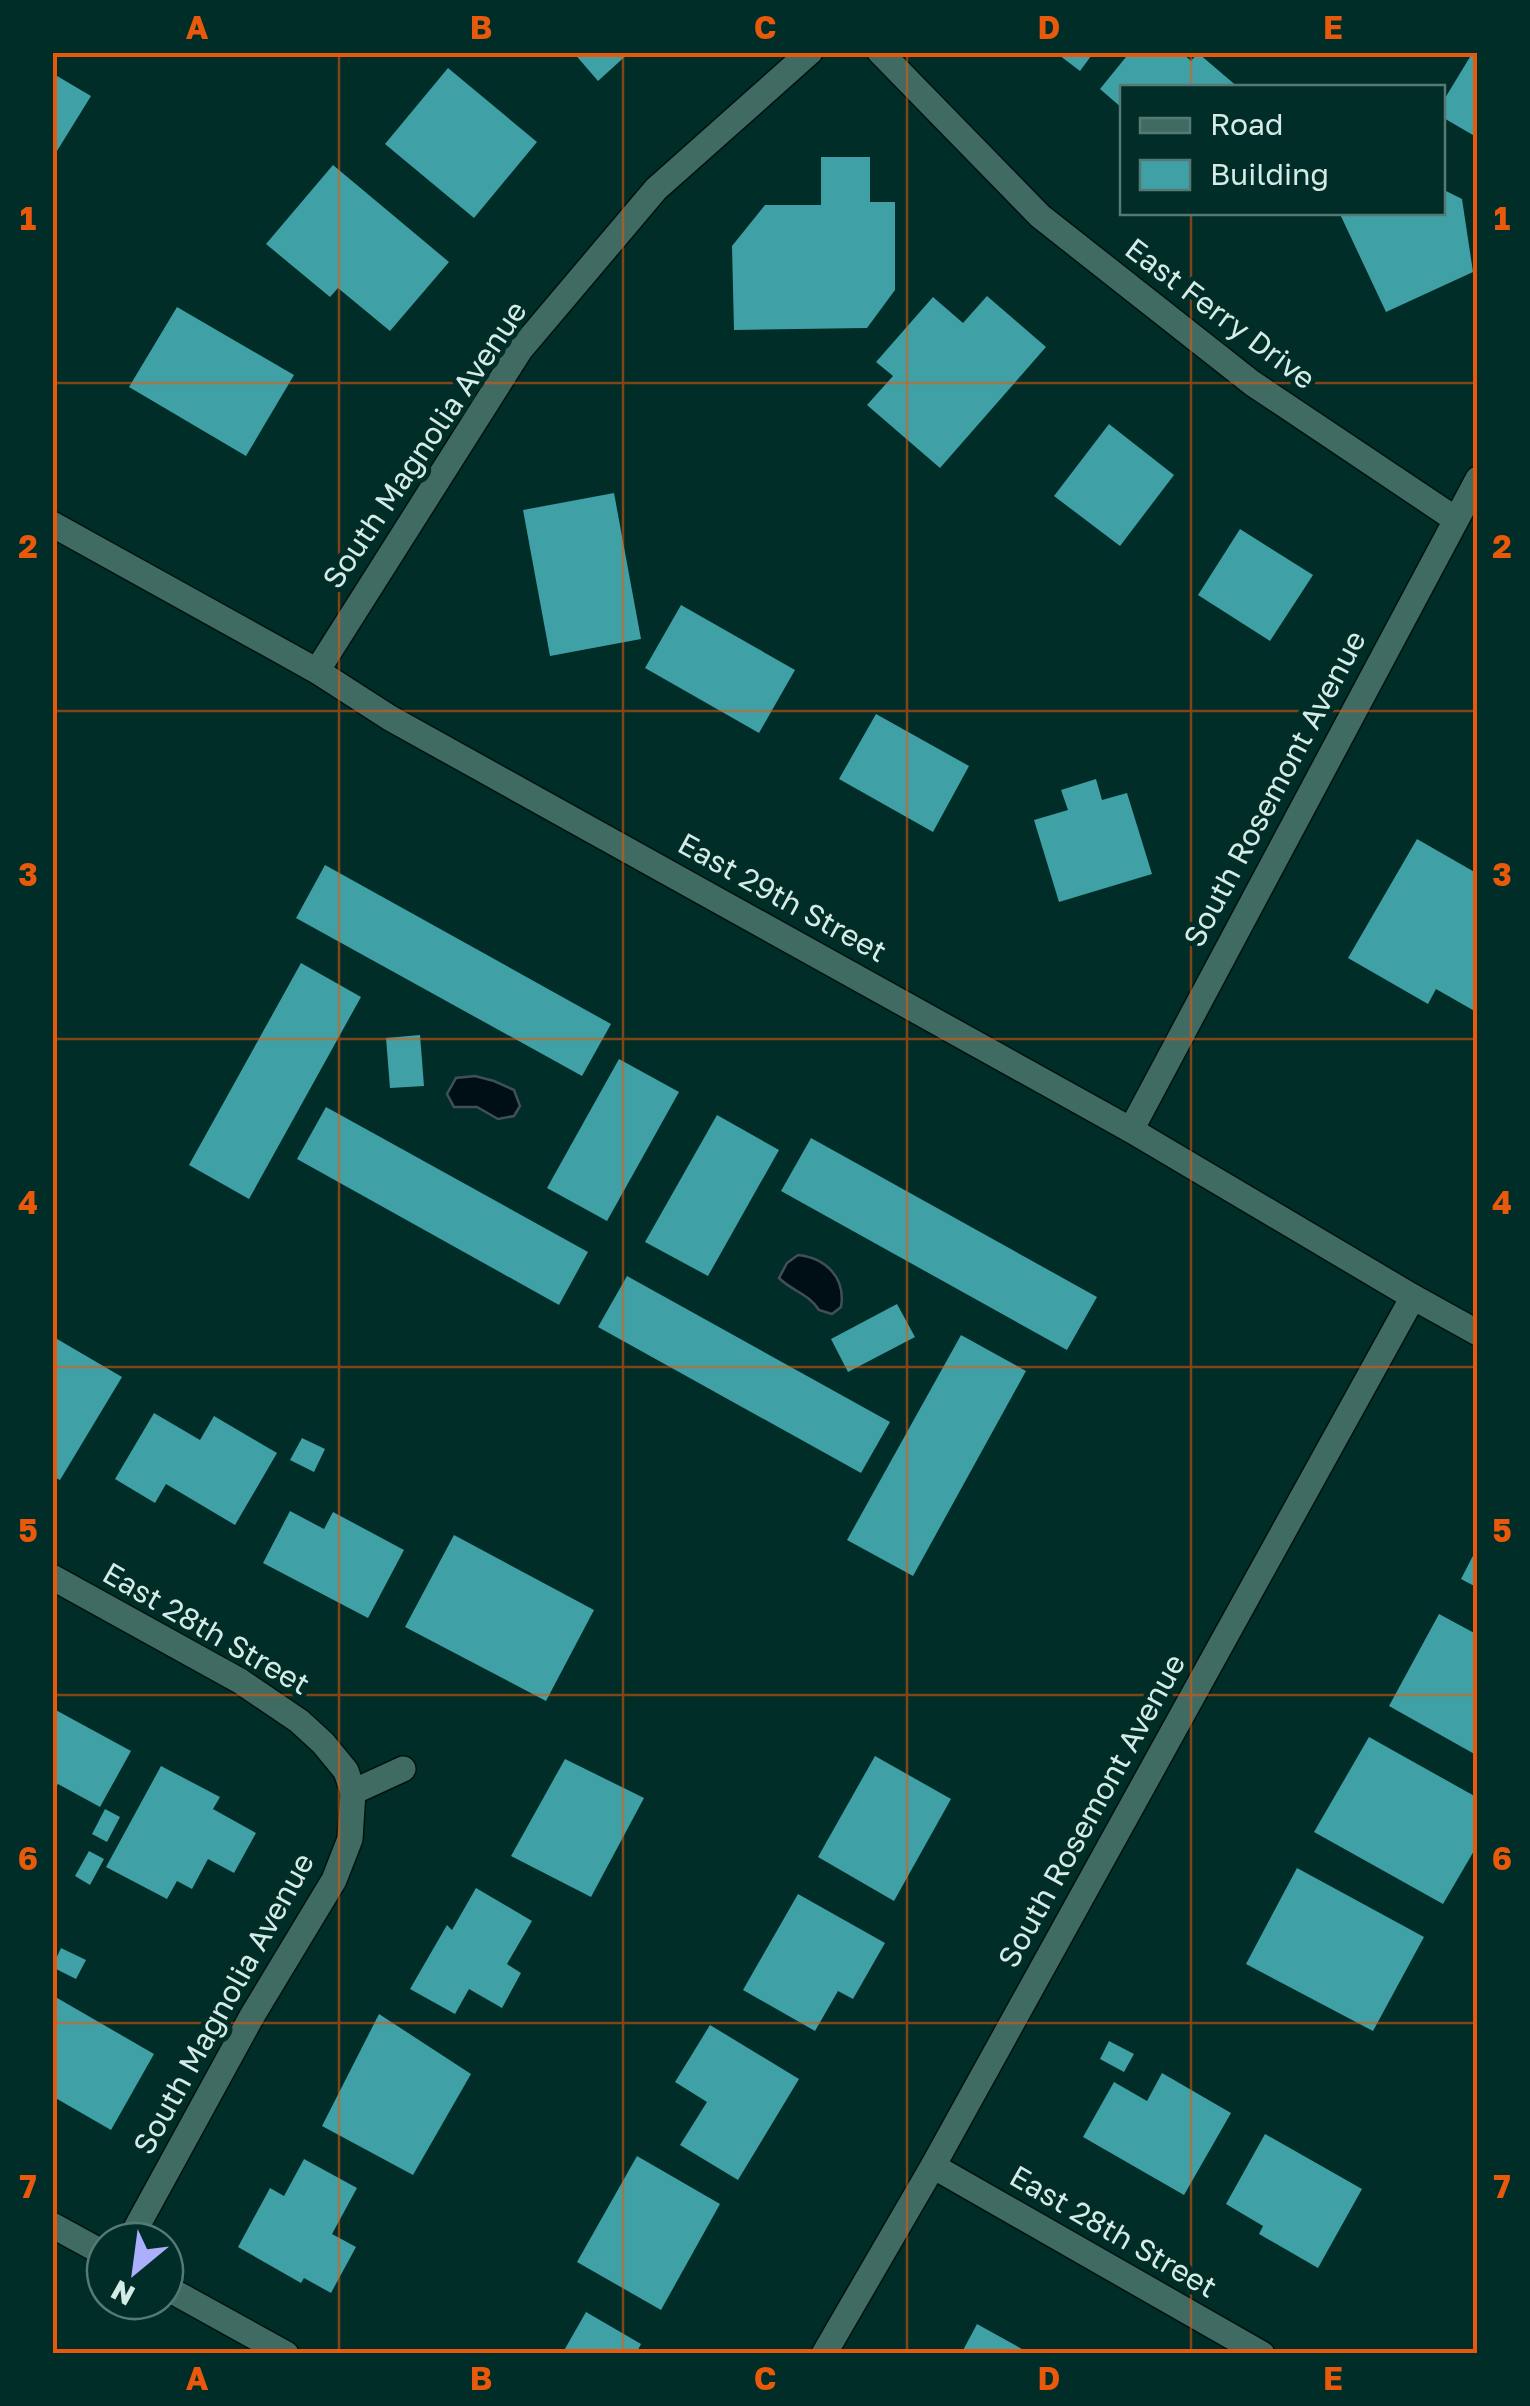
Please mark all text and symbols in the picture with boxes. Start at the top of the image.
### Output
text: A [186,8,209,46]
text: B [470,8,492,46]
text: C [754,8,776,46]
text: D [1038,8,1060,46]
text: E [1323,8,1343,46]
legend [1120,85,1445,215]
text: Road [1210,106,1284,142]
text: Building [1210,156,1329,192]
text: 1 [20,199,36,237]
text: 1 [1494,199,1510,237]
street label: East Ferry Drive [1119,230,1323,396]
street label: South Magnolia Avenue [314,294,534,595]
text: 2 [18,527,38,565]
text: 2 [1492,527,1512,565]
street label: South Rosemont Avenue [1175,624,1373,953]
street label: East 29th Street [672,825,893,969]
text: 3 [18,855,38,893]
text: 3 [1492,855,1512,893]
text: 4 [18,1183,38,1221]
text: 4 [1492,1183,1512,1221]
text: 5 [18,1511,38,1549]
text: 5 [1492,1511,1512,1549]
street label: East 28th Street [97,1554,316,1702]
street label: South Rosemont Avenue [990,1648,1192,1974]
text: 6 [18,1839,38,1877]
text: 6 [1492,1839,1512,1877]
street label: South Magnolia Avenue [125,1847,321,2160]
street label: East 28th Street [1004,2157,1223,2305]
text: 7 [19,2167,37,2205]
text: 7 [1493,2167,1511,2205]
north arrow [85,2221,185,2321]
text: N [105,2274,140,2313]
text: A [186,2359,209,2397]
text: B [470,2359,492,2397]
text: C [754,2359,776,2397]
text: D [1038,2359,1060,2397]
text: E [1323,2359,1343,2397]

